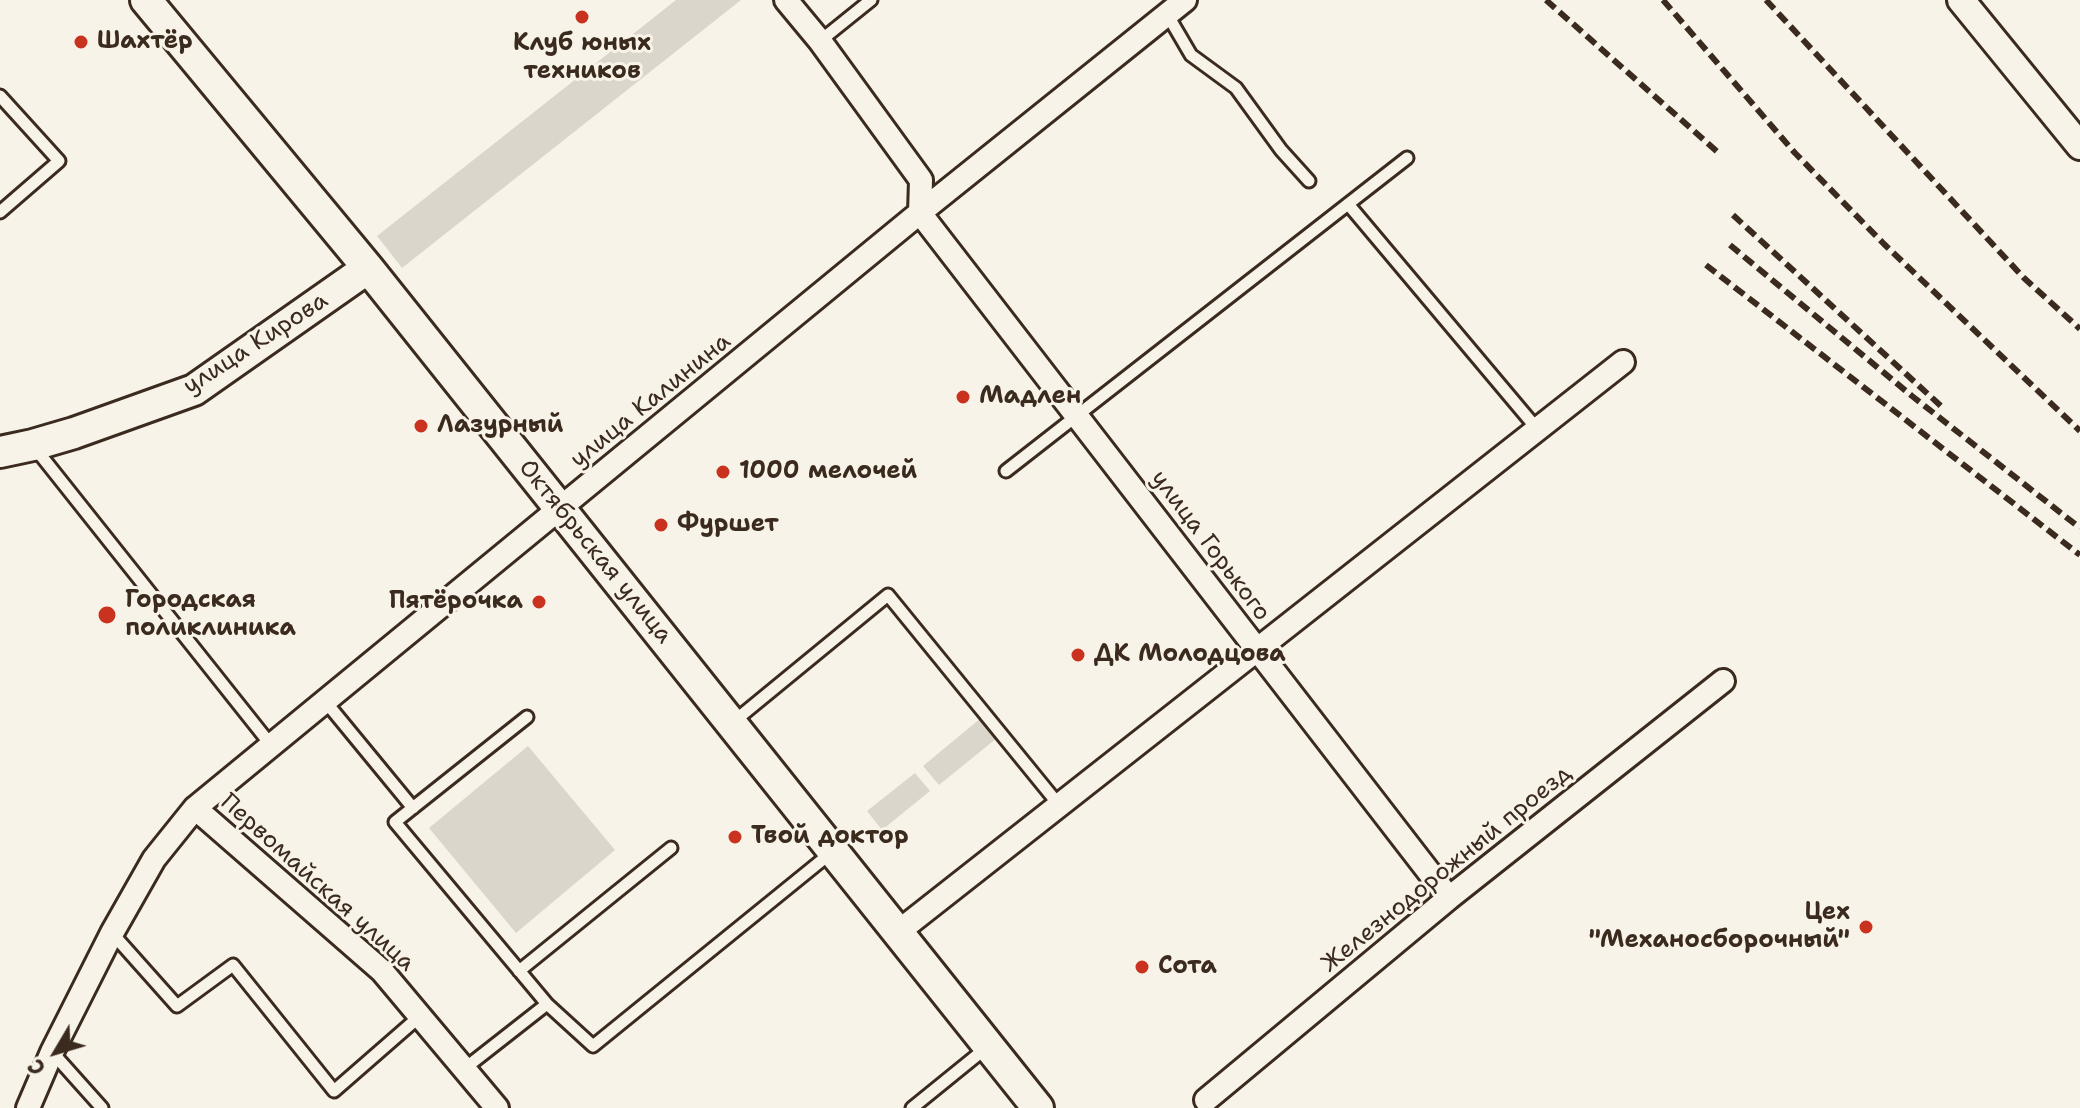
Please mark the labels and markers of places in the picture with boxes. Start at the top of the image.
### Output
marker: Клуб юных техников [573,8,591,26]
place label: Шахтёр [97,28,193,56]
place label: Клуб юных техников [513,30,651,86]
marker: Шахтёр [72,33,90,51]
place label: Мадлен [979,383,1081,411]
marker: Мадлен [954,388,972,406]
place label: Лазурный [437,412,563,440]
marker: Лазурный [412,417,430,435]
place label: 1000 мелочей [739,458,917,486]
marker: 1000 мелочей [714,463,732,481]
place label: Фуршет [677,511,779,539]
marker: Фуршет [652,516,670,534]
place label: Городская поликлиника [125,587,296,643]
place label: Пятёрочка [389,588,523,616]
marker: Пятёрочка [530,593,548,611]
marker: Городская поликлиника [96,604,118,626]
place label: ДК Молодцова [1094,641,1286,669]
marker: ДК Молодцова [1069,646,1087,664]
place label: Твой доктор [751,823,909,851]
marker: Твой доктор [726,828,744,846]
place label: Цех "Механосборочный" [1589,899,1850,955]
marker: Цех "Механосборочный" [1857,918,1875,936]
place label: Сота [1158,953,1217,981]
marker: Сота [1133,958,1151,976]

